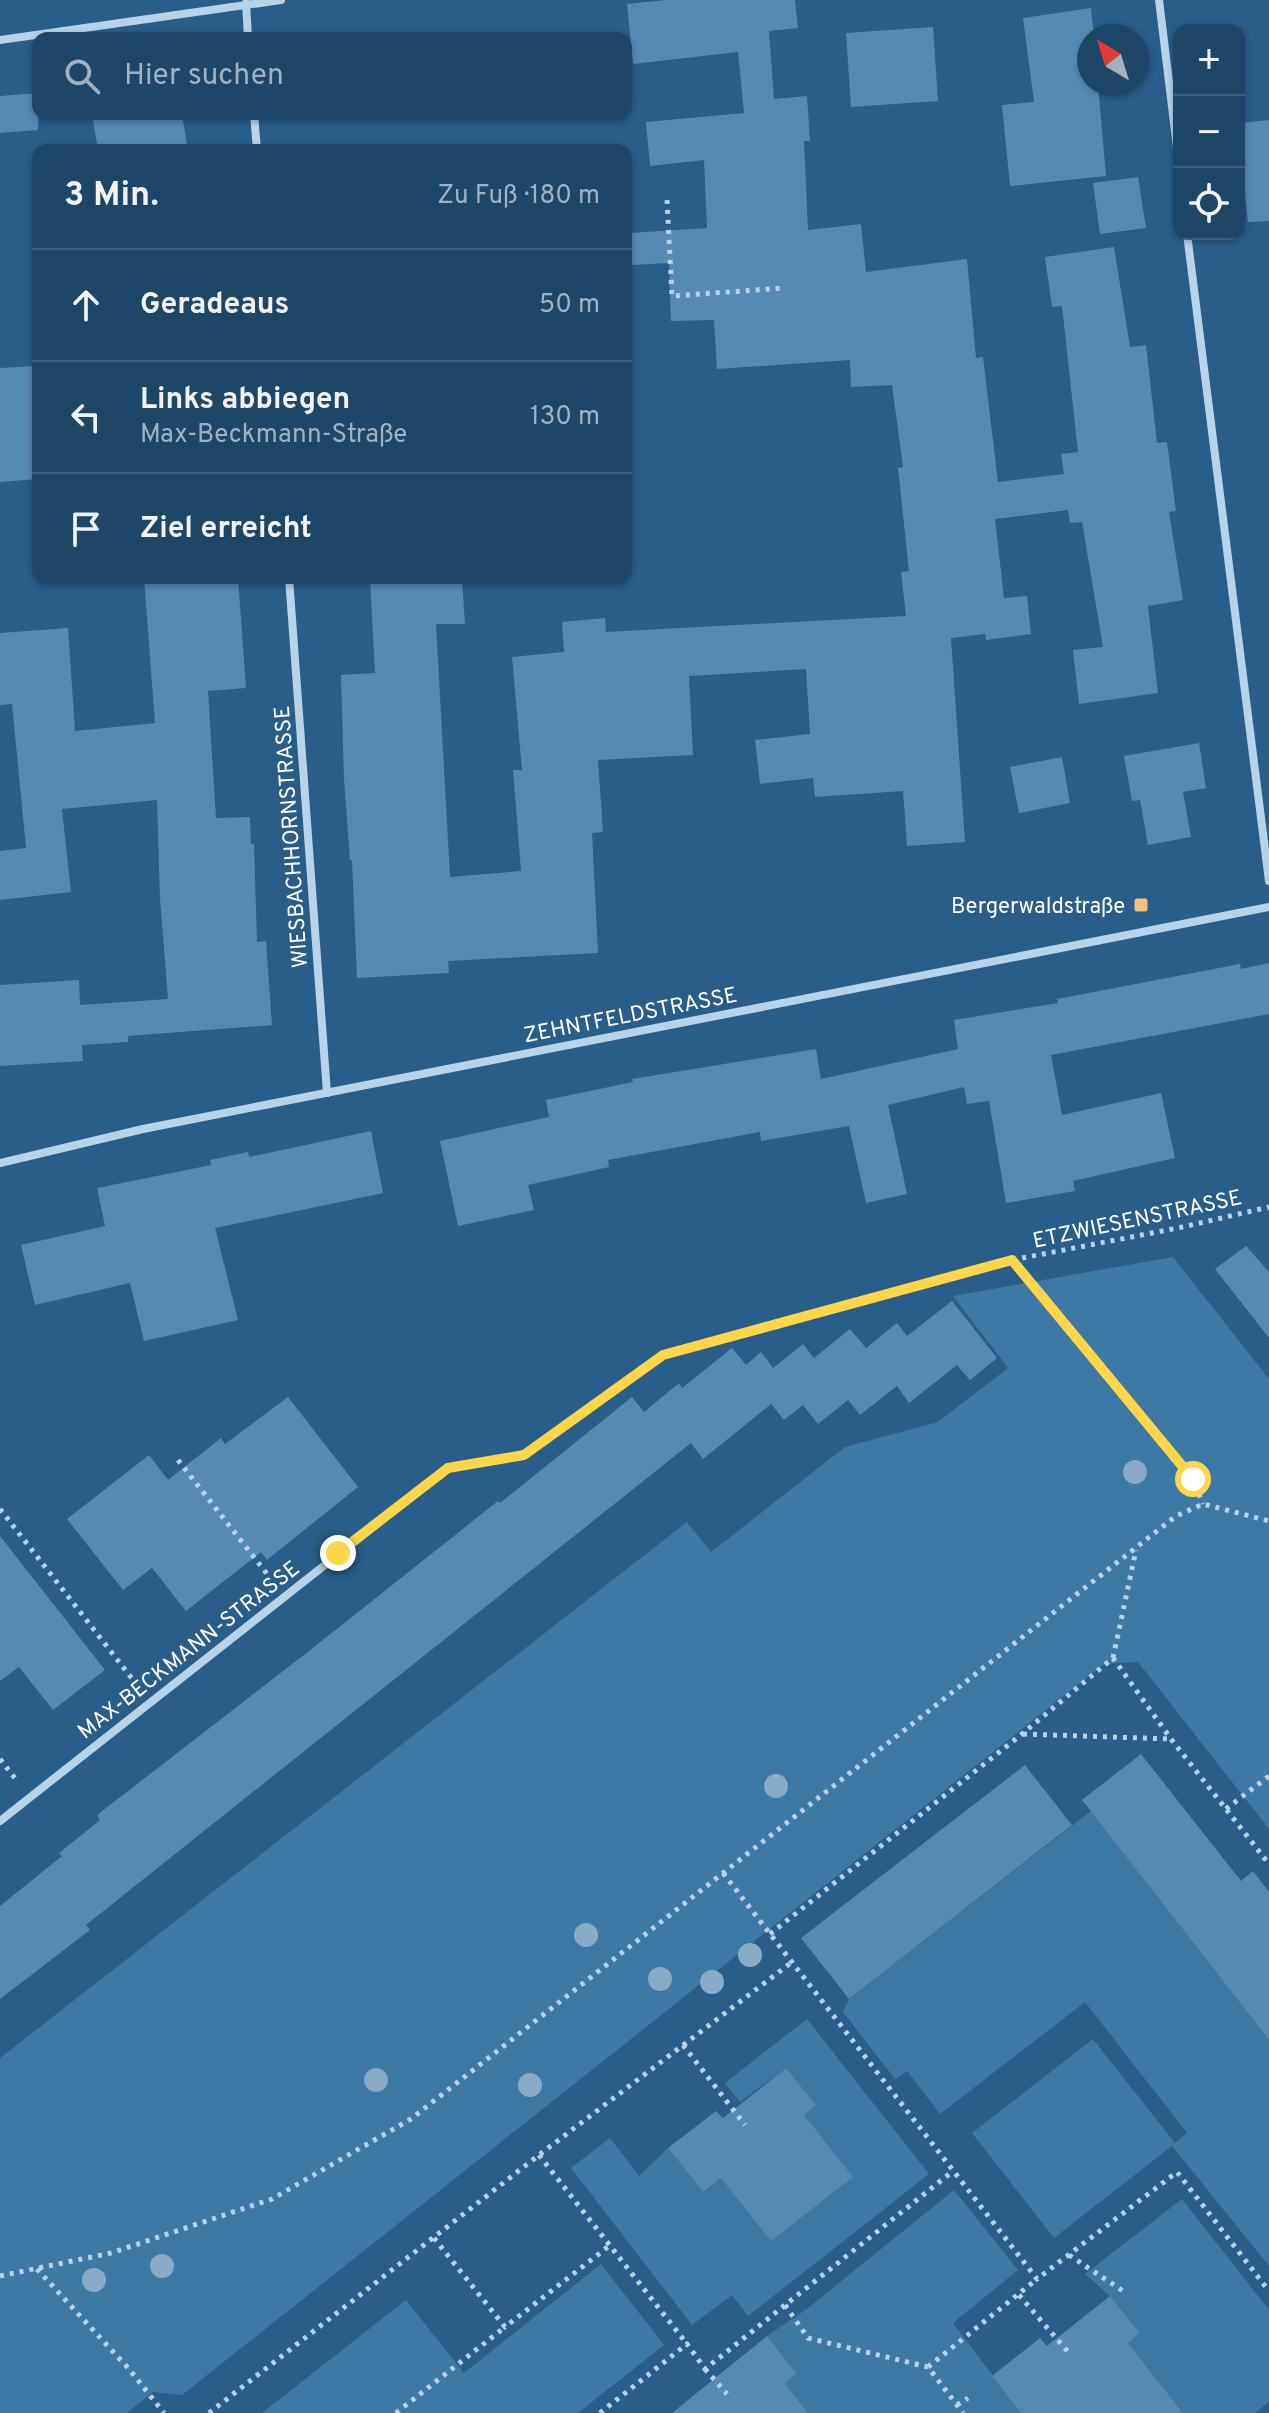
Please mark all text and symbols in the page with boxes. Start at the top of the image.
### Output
north arrow [1077,24,1149,96]
map controls [1173,24,1245,240]
button: + [1173,24,1245,96]
search box [32,32,632,120]
icon: search [60,54,104,98]
text: Hier suchen [124,58,284,95]
button: − [1173,96,1245,168]
button: locate [1173,168,1245,240]
text: 3 Min. [64,175,159,218]
text: Zu Fuß · 180 m [437,180,600,213]
icon: ahead [64,283,108,327]
text: Geradeaus [140,287,289,324]
text: 50 m [539,289,600,322]
text: Links abbiegen [140,382,350,419]
icon: left [64,395,108,439]
text: 130 m [530,401,600,434]
text: Max-Beckmann-Straße [140,419,407,452]
icon: arrive [64,507,108,551]
text: Ziel erreicht [140,511,312,548]
street label: WIESBACHHORNSTRASSE [270,705,315,969]
place label: Bergerwaldstraße [951,894,1125,921]
marker: Bergerwaldstraße [1132,896,1150,914]
street label: ZEHNTFELDSTRASSE [521,982,740,1050]
street label: ETZWIESENSTRASSE [1031,1185,1245,1256]
route start [1175,1461,1211,1497]
route end [320,1535,356,1571]
street label: MAX-BECKMANN-STRASSE [73,1556,306,1746]

